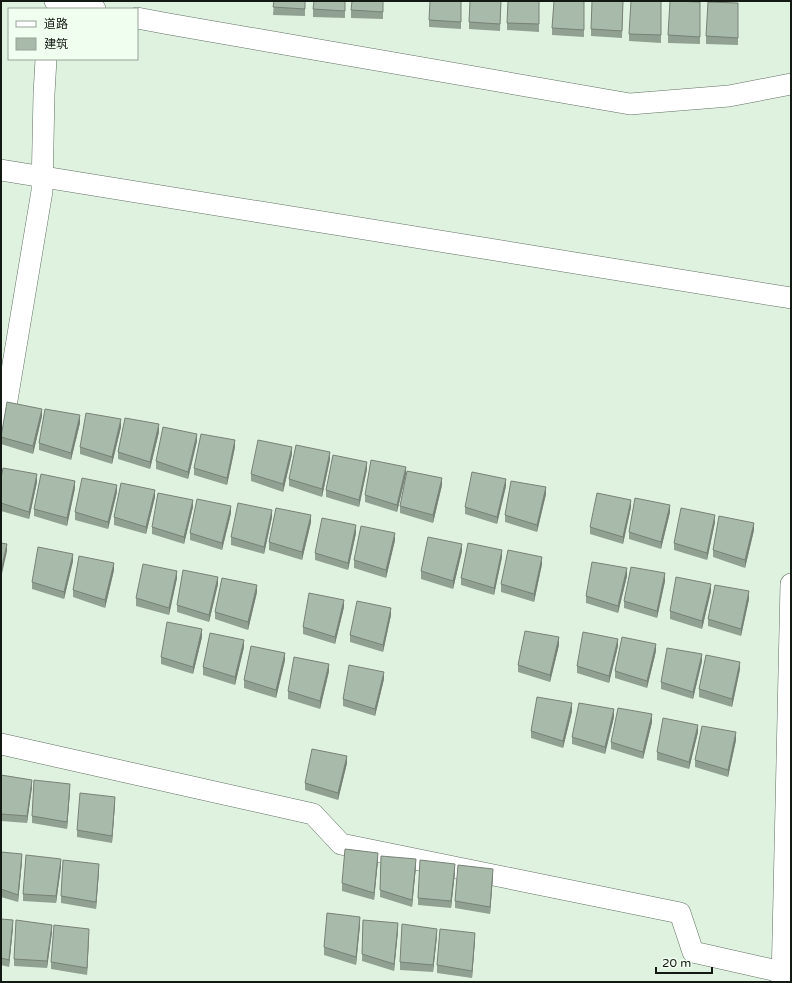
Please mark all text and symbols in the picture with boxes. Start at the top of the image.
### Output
legend [8,8,138,60]
text: 道路 [44,17,68,31]
text: 建筑 [44,37,68,51]
scale bar [656,949,712,975]
text: 20 m [662,956,691,970]

